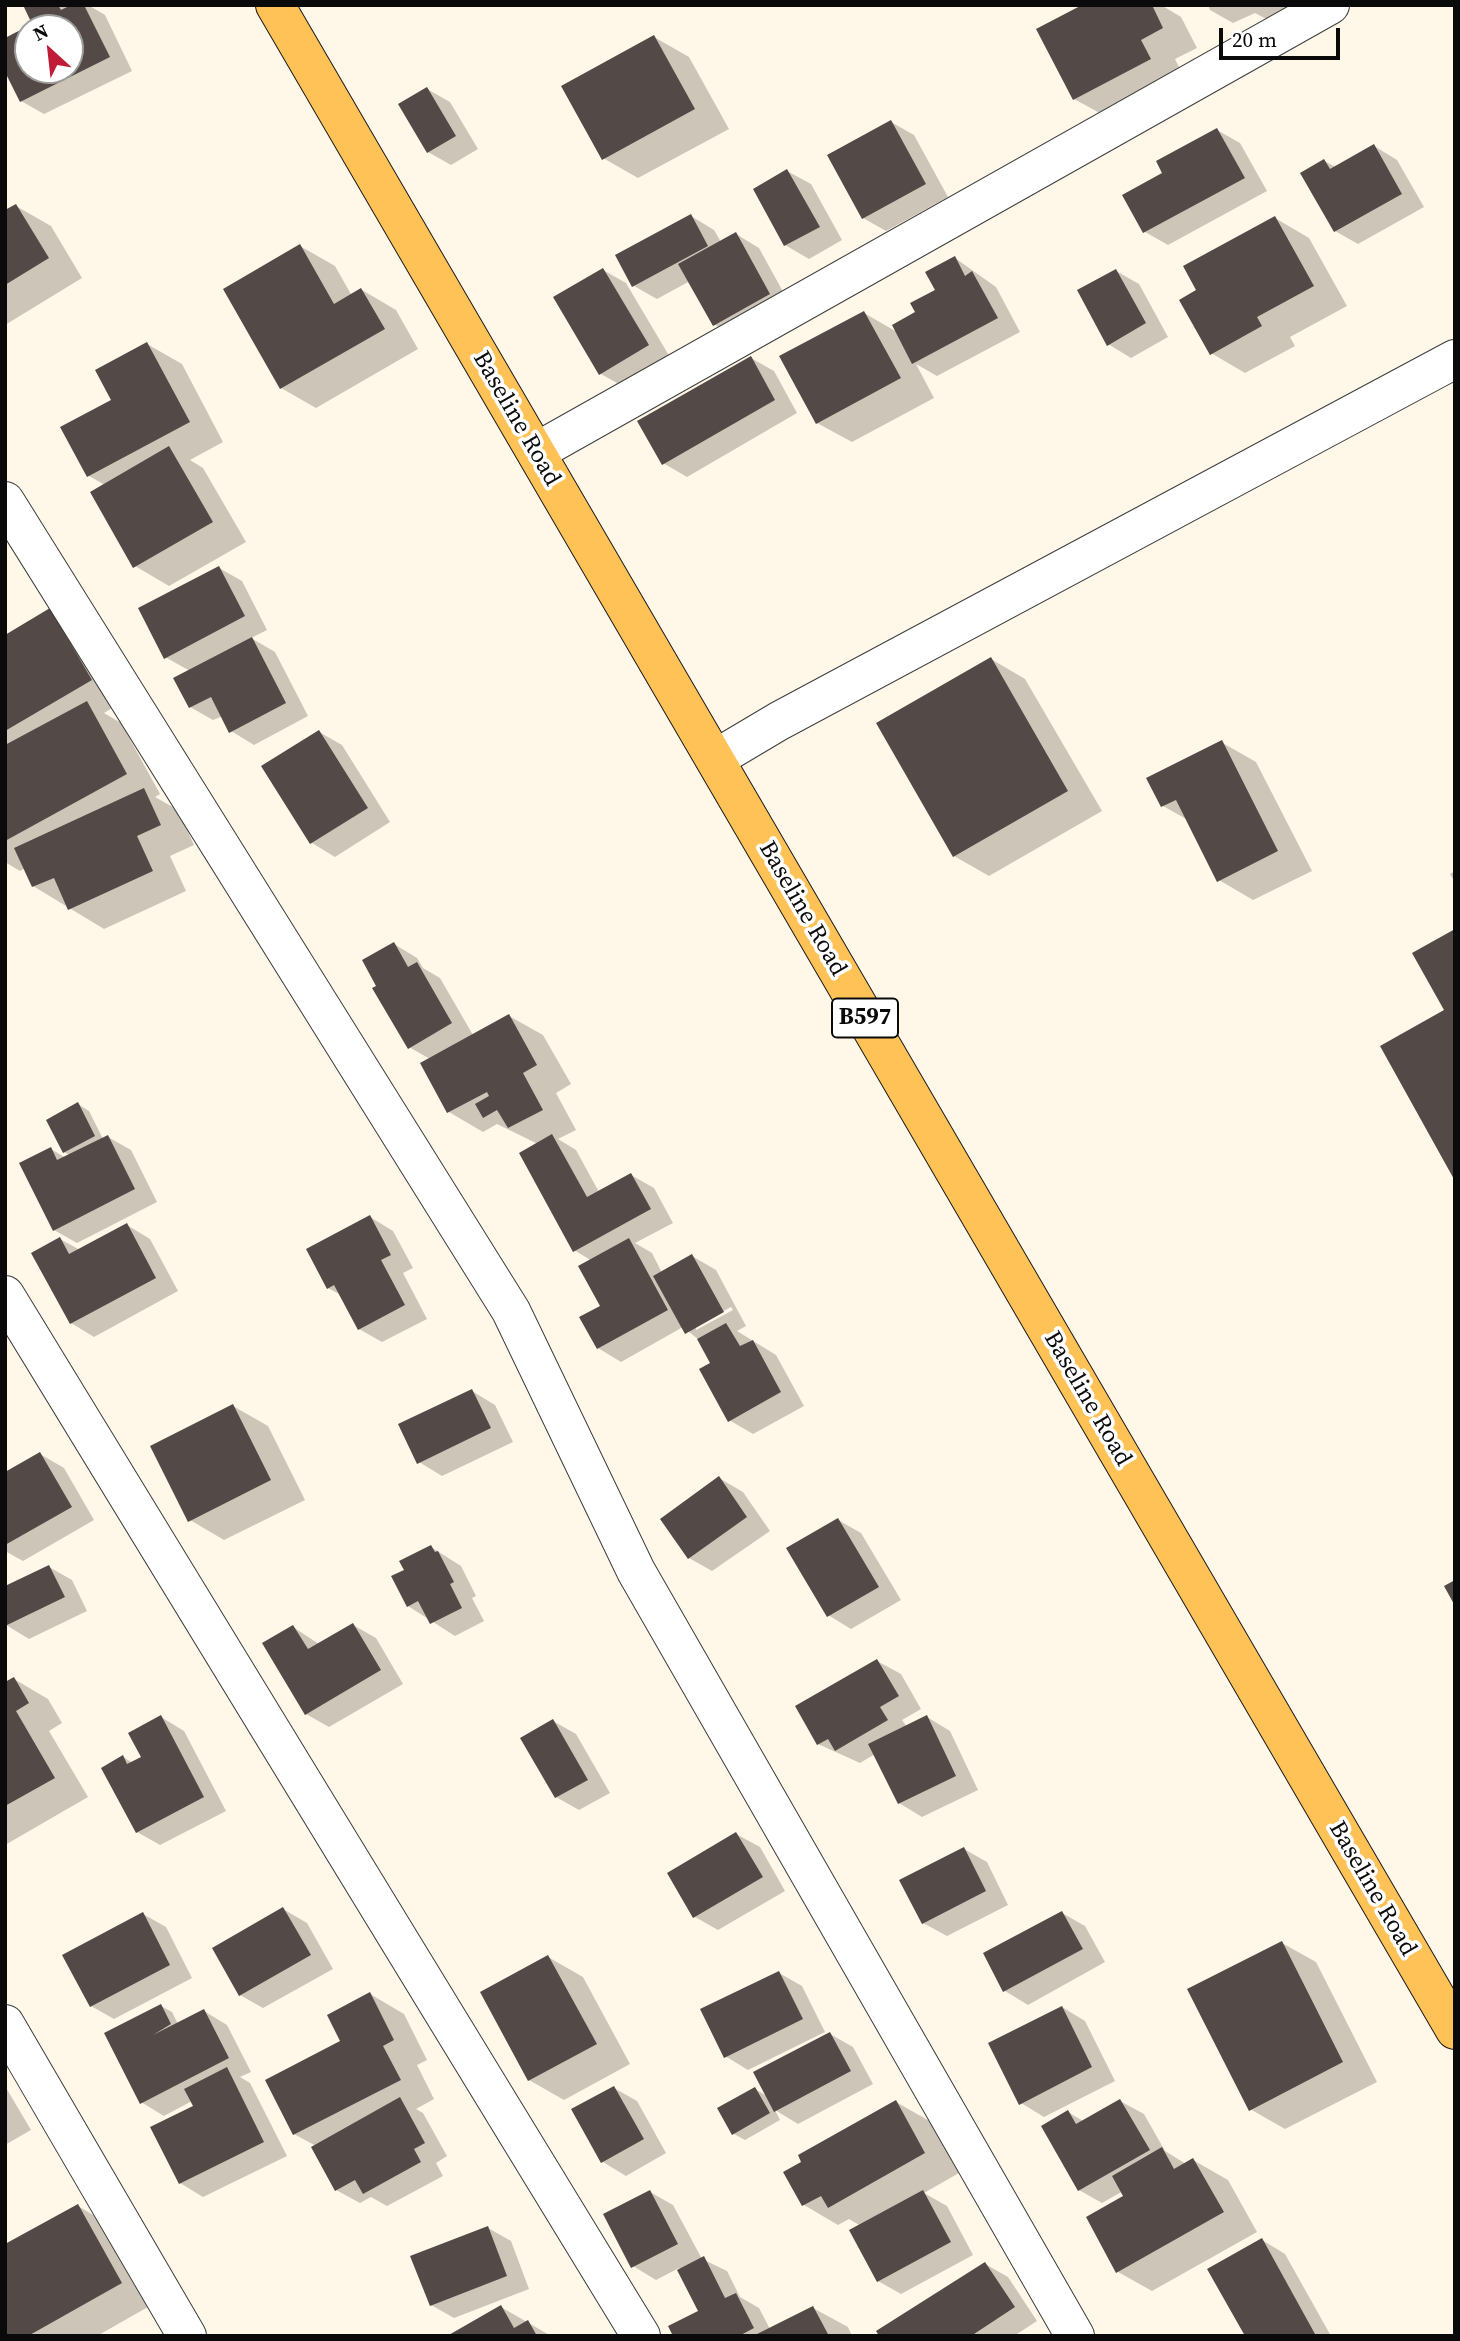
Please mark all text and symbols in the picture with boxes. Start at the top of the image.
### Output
north arrow [14,14,84,84]
scale bar [1222,14,1343,58]
text: N [28,17,52,47]
text: 20 m [1232,25,1277,54]
street label: Baseline Road [466,347,566,491]
street label: Baseline Road [752,837,852,981]
road number: B597 [832,998,898,1037]
street label: Baseline Road [1037,1327,1137,1471]
street label: Baseline Road [1322,1817,1422,1961]

